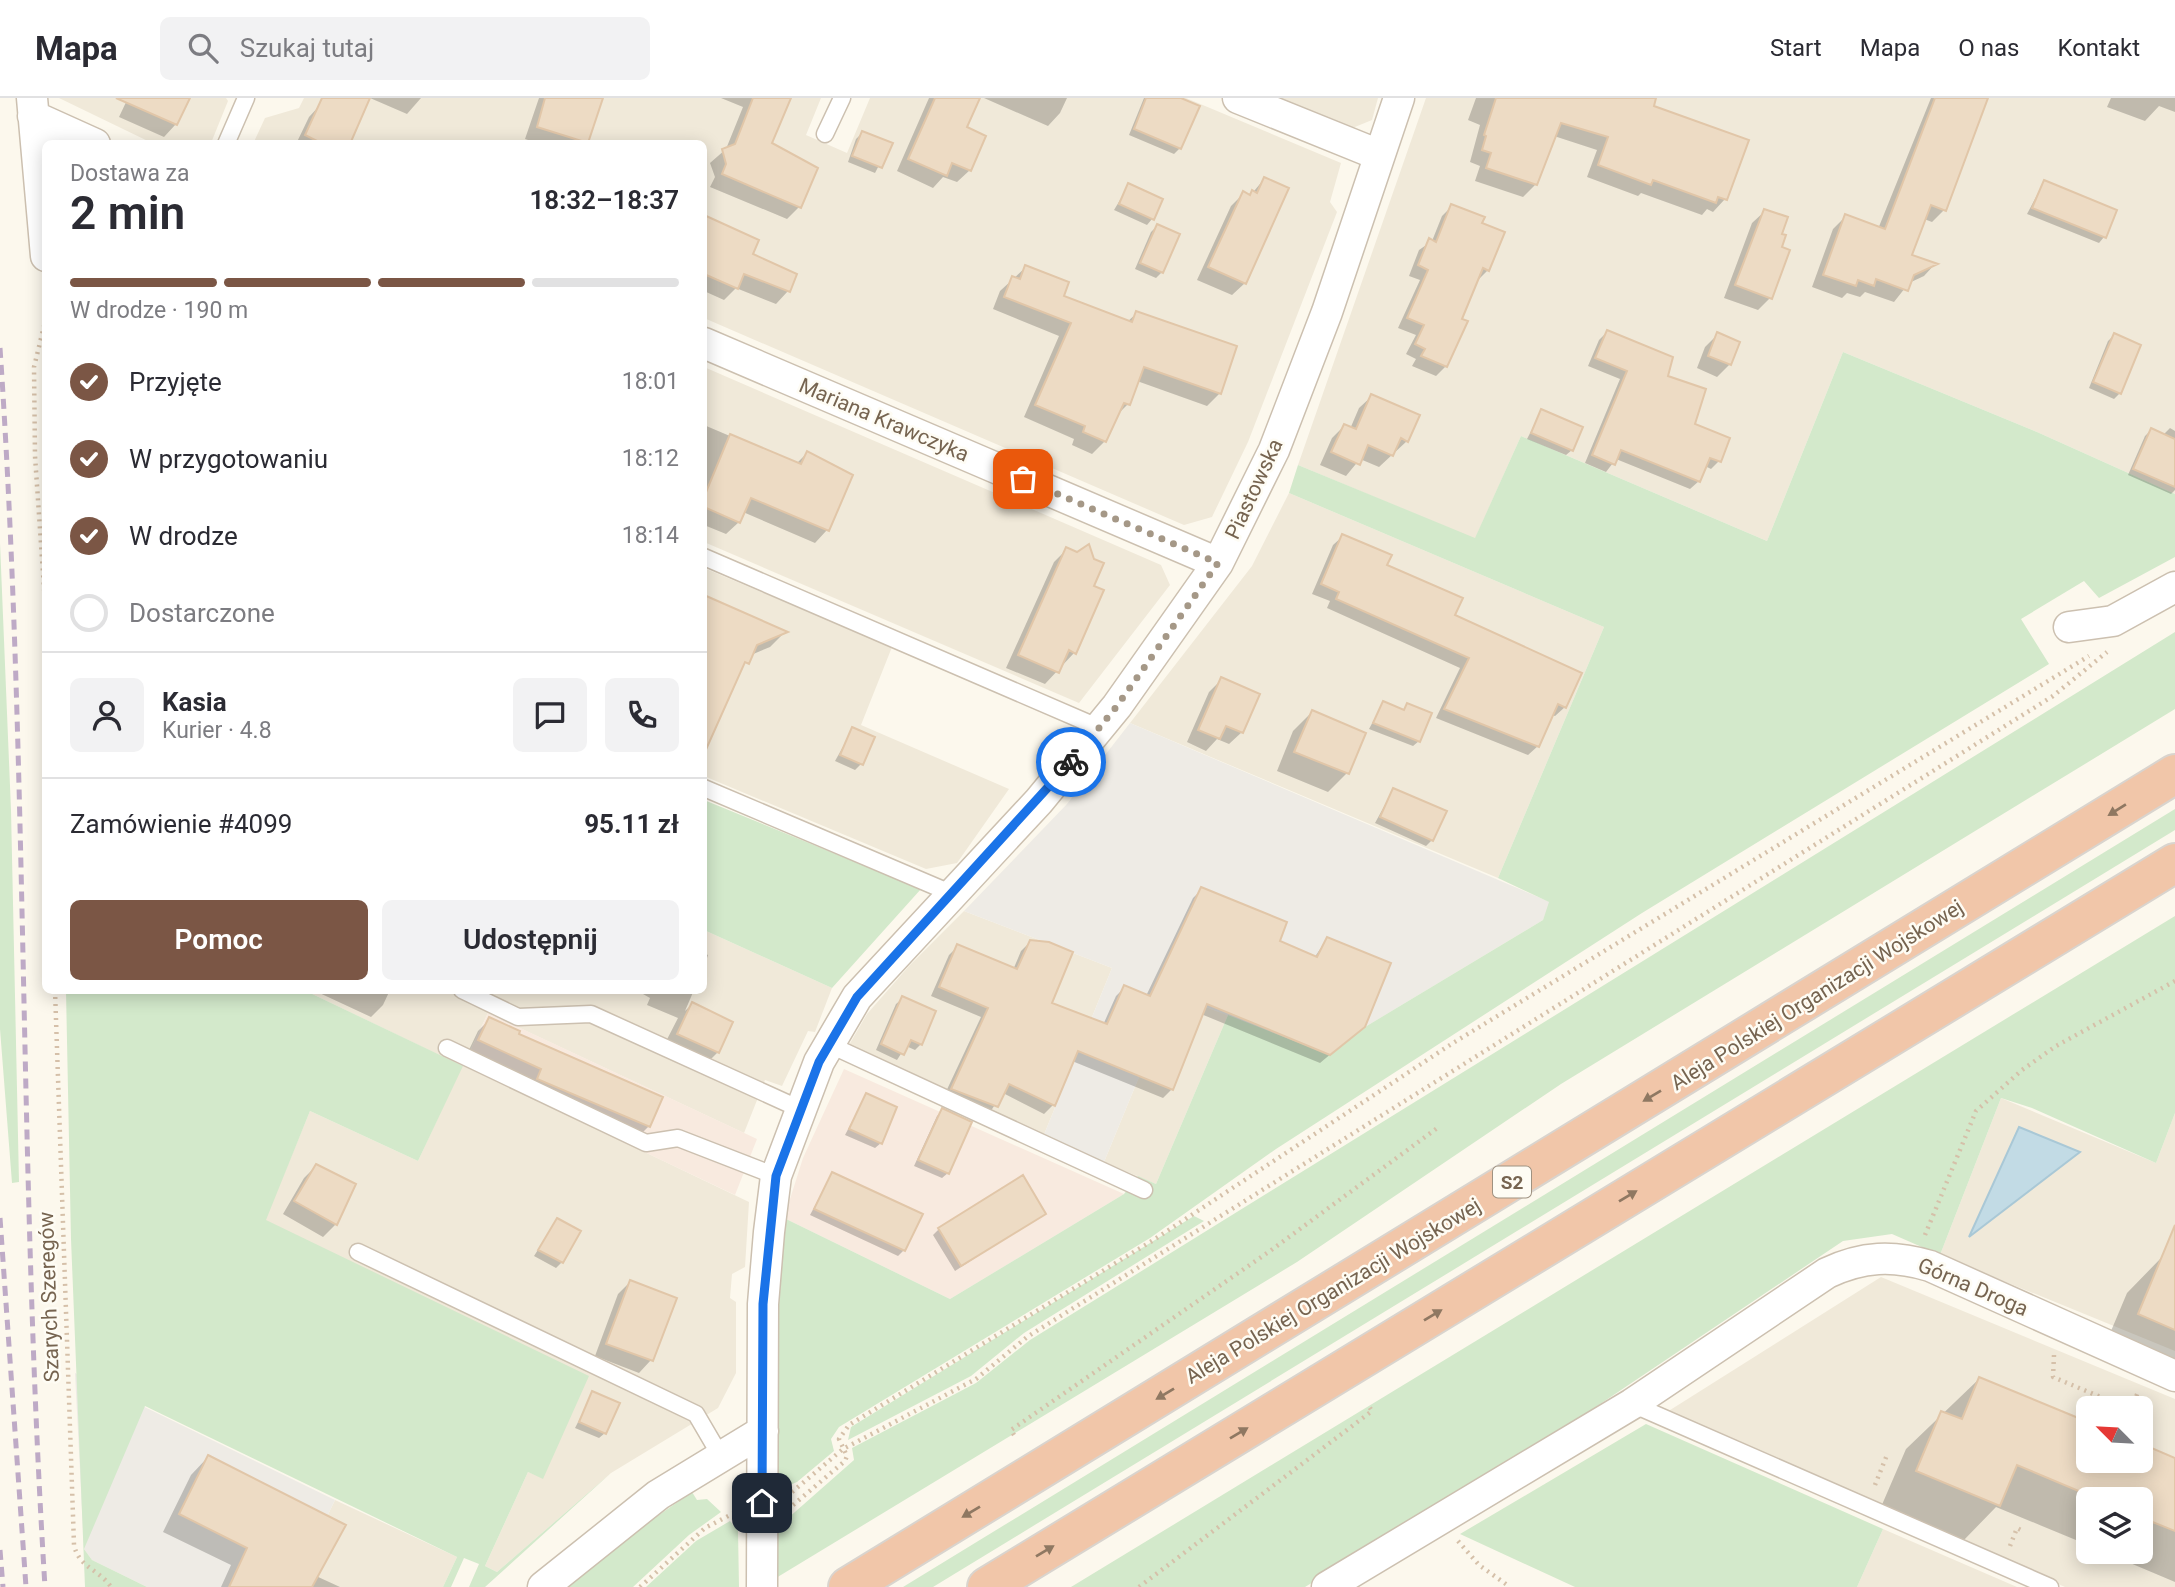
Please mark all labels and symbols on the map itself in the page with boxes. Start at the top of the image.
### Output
street label: Mariana Krawczyka [795,373,973,467]
street label: Piastowska [1220,435,1288,543]
pin [993,449,1053,509]
courier [1036,727,1106,797]
one-way arrow [2107,804,2126,817]
street label: Aleja Polskiej Organizacji Wojskowej [1666,895,1968,1095]
one-way arrow [1642,1090,1661,1103]
road number: S2 [1493,1166,1531,1198]
one-way arrow [1618,1190,1637,1203]
street label: Aleja Polskiej Organizacji Wojskowej [1181,1193,1485,1389]
street label: Szarych Szeregów [34,1211,64,1383]
street label: Górna Droga [1914,1253,2032,1321]
one-way arrow [1424,1308,1443,1321]
one-way arrow [1155,1387,1175,1400]
north arrow [2076,1396,2152,1474]
one-way arrow [1230,1427,1249,1439]
pin [732,1473,792,1533]
one-way arrow [961,1506,980,1519]
one-way arrow [1035,1545,1055,1558]

